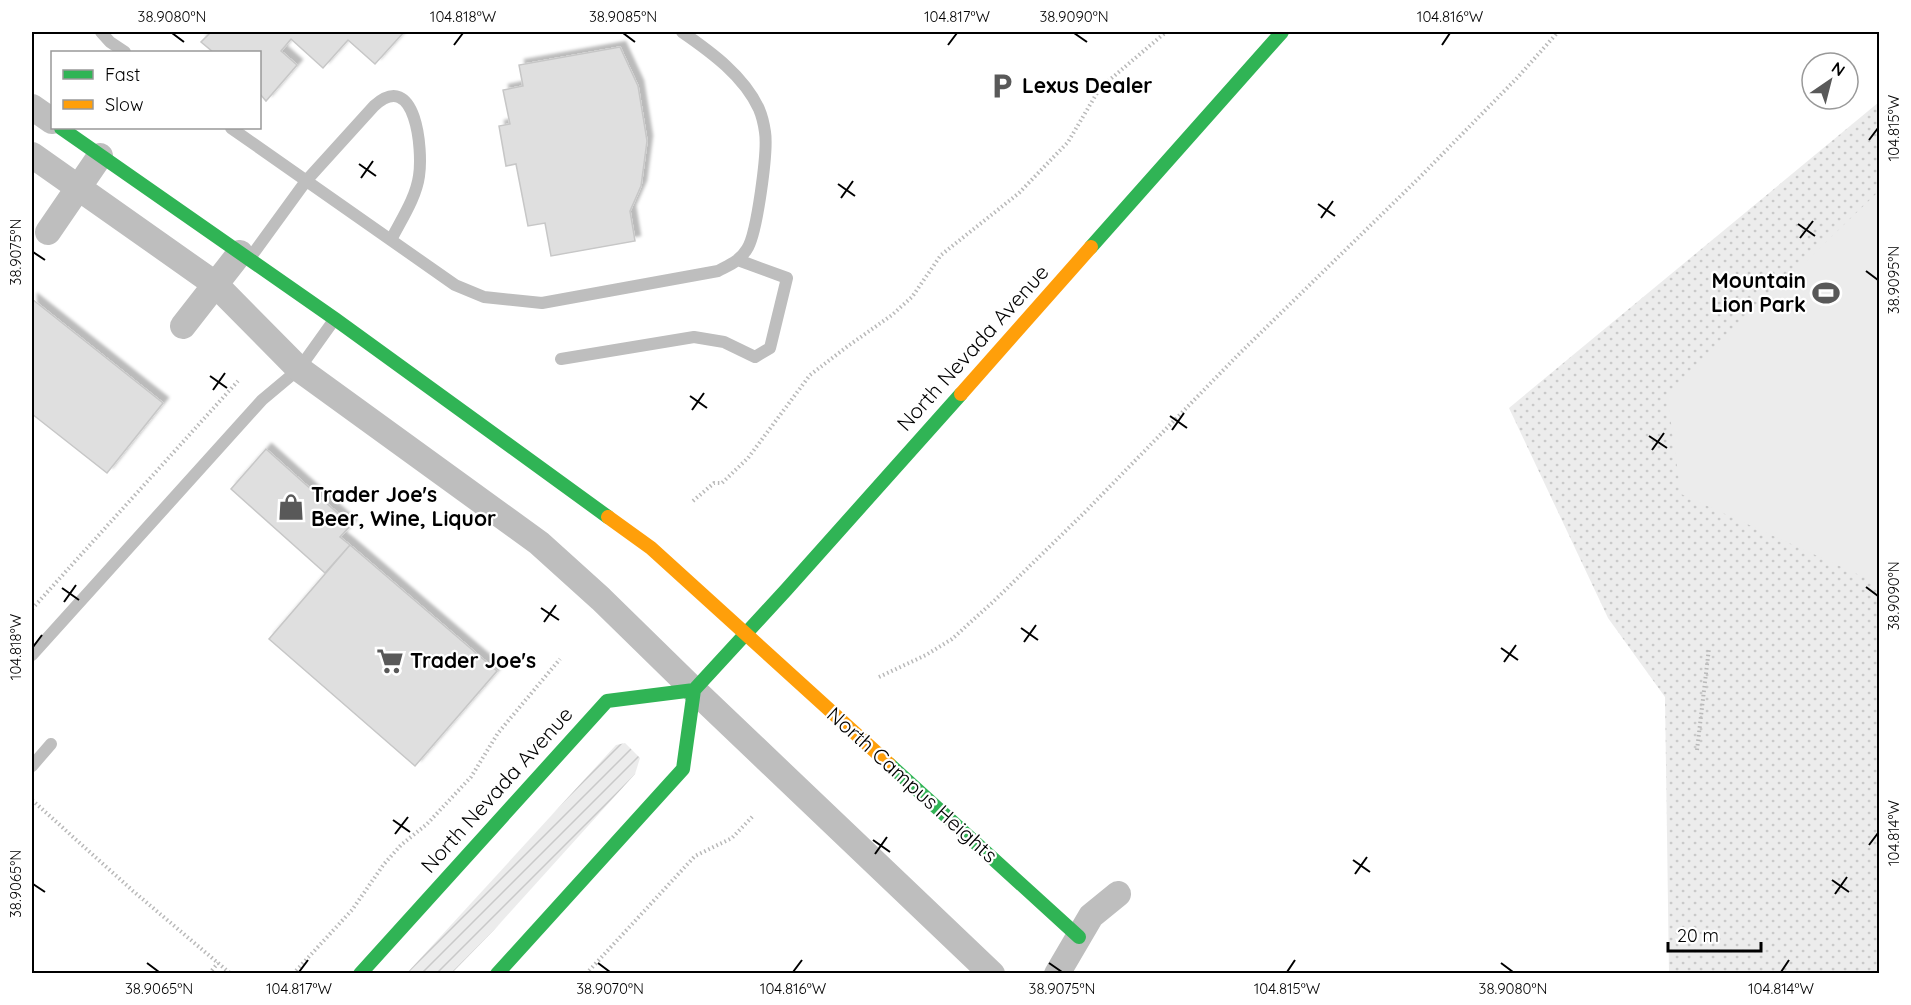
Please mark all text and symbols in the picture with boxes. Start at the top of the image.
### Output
text: 38.9080°N [138,7,206,26]
text: 104.818°W [430,7,497,26]
text: 38.9085°N [589,7,657,26]
text: 104.817°W [924,7,990,26]
text: 38.9090°N [1039,7,1109,26]
text: 104.816°W [1417,7,1484,26]
legend [51,51,261,129]
north arrow [1800,51,1860,111]
text: N [1828,57,1849,80]
text: Fast [105,63,140,86]
parking icon: Lexus Dealer [987,71,1017,101]
place label: Lexus Dealer [1022,72,1152,98]
text: Slow [105,93,143,116]
text: 104.815°W [1884,94,1903,161]
text: 38.9075°N [6,219,25,285]
text: 38.9095°N [1884,246,1903,314]
street label: North Nevada Avenue [891,259,1054,436]
place label: Mountain Lion Park [1711,267,1806,317]
sports icon: Mountain Lion Park [1811,278,1841,308]
place label: Trader Joe's Beer, Wine, Liquor [311,481,496,531]
shop icon: Trader Joe's Beer, Wine, Liquor [276,492,306,522]
text: 38.9090°N [1884,561,1903,631]
text: 104.818°W [6,613,25,680]
supermarket icon: Trader Joe's [375,646,405,676]
place label: Trader Joe's [410,647,536,673]
street label: North Nevada Avenue [415,701,578,878]
street label: North Campus Heights [822,701,1003,868]
text: 104.814°W [1884,800,1903,866]
text: 38.9065°N [6,850,25,918]
scale bar [1668,915,1761,953]
text: 20 m [1677,924,1719,947]
text: 38.9065°N [125,979,193,998]
text: 104.817°W [266,979,332,998]
text: 38.9070°N [576,979,644,998]
text: 104.816°W [760,979,827,998]
text: 38.9075°N [1029,979,1095,998]
text: 104.815°W [1254,979,1321,998]
text: 38.9080°N [1479,979,1547,998]
text: 104.814°W [1748,979,1814,998]

